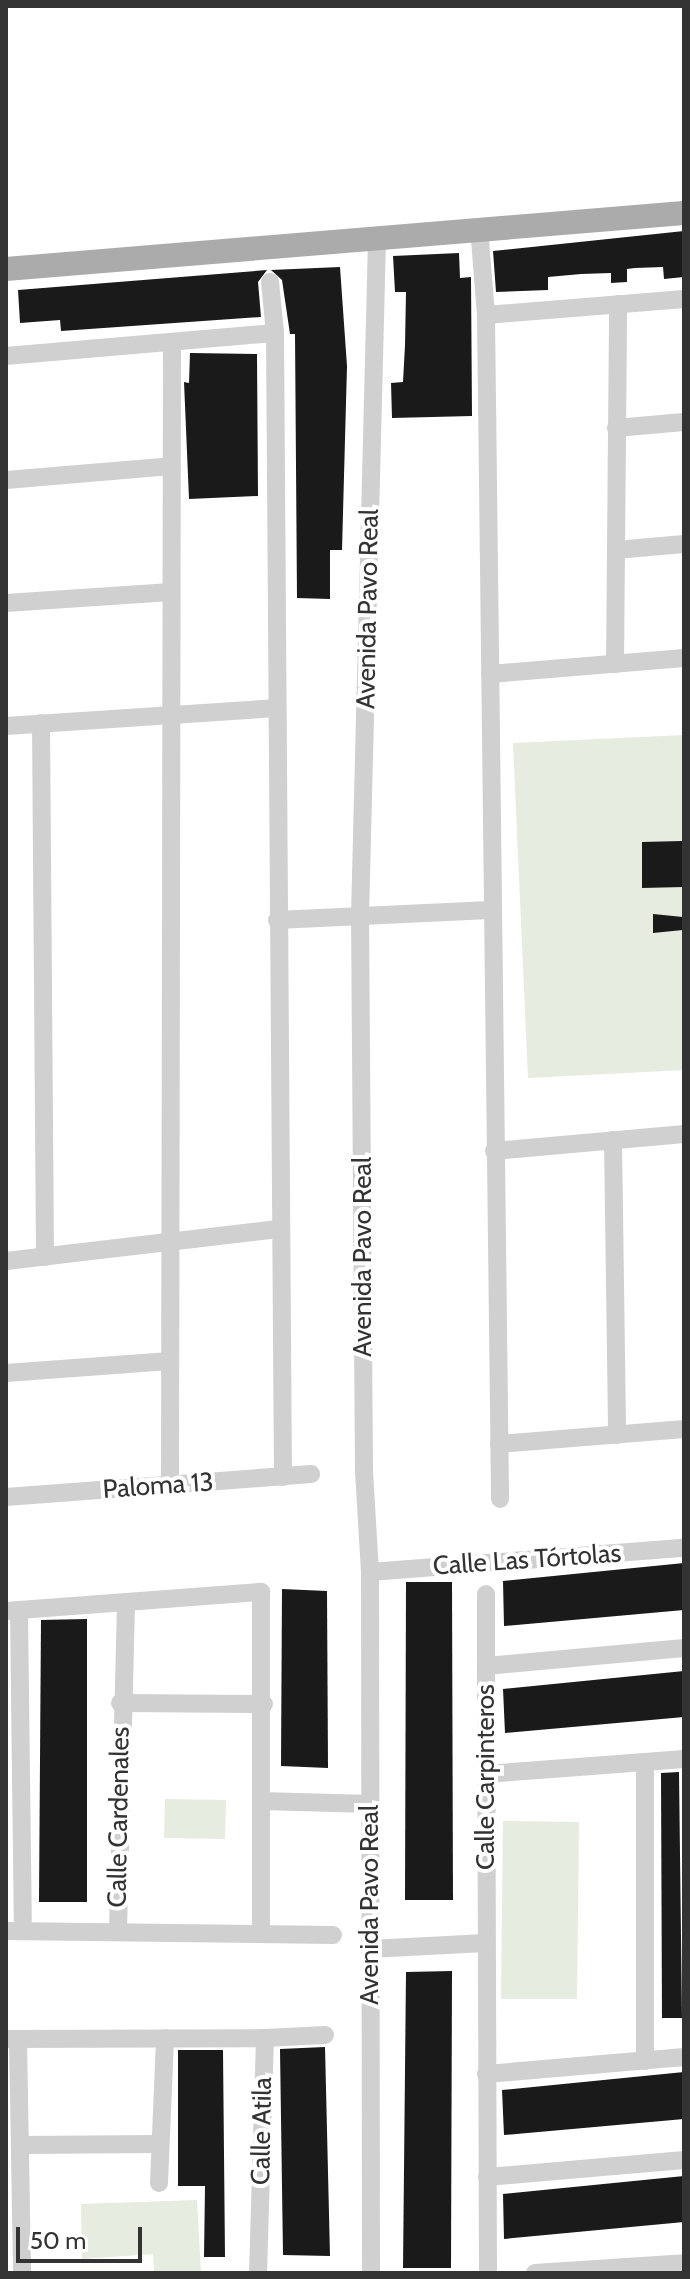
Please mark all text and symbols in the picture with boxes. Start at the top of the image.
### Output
street label: Avenida Pavo Real [351,509,385,709]
street label: Avenida Pavo Real [347,1157,379,1357]
street label: Paloma 13 [102,1467,214,1505]
street label: Calle Las Tórtolas [432,1538,622,1582]
street label: Calle Carpinteros [470,1684,502,1870]
street label: Calle Cardenales [102,1726,136,1908]
street label: Avenida Pavo Real [354,1805,386,2005]
street label: Calle Atila [245,2077,279,2185]
scale bar [20,2211,146,2261]
text: 50 m [30,2226,86,2255]

